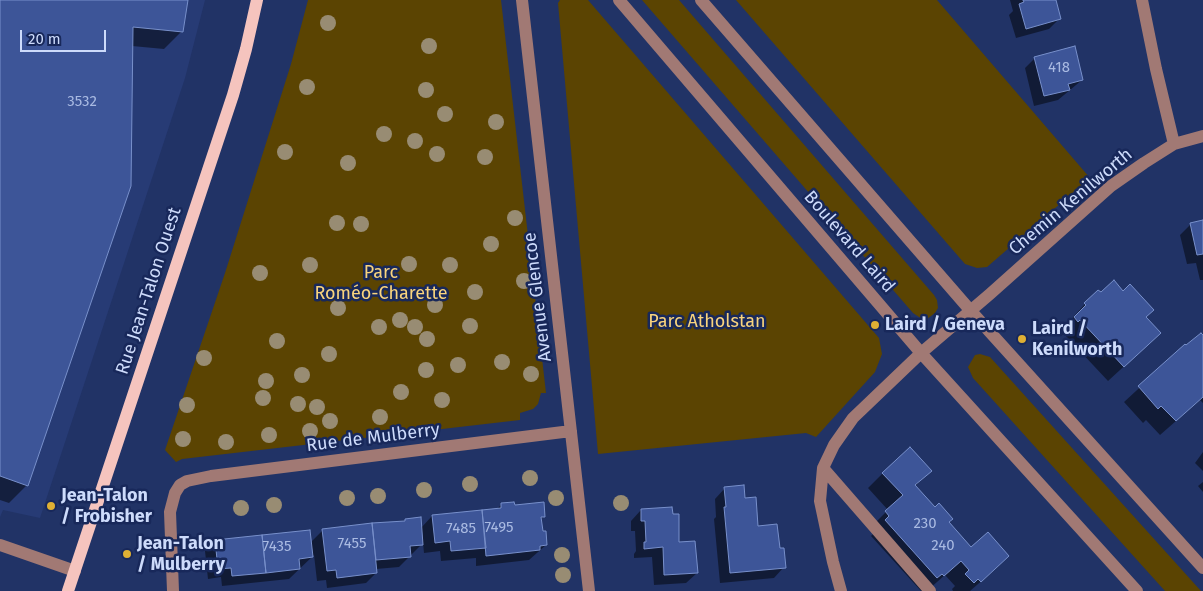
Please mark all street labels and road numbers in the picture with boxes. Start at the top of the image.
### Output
street label: Chemin Kenilworth [1005,144,1137,260]
street label: Boulevard Laird [799,187,899,297]
street label: Rue Jean-Talon Ouest [112,205,186,377]
street label: Avenue Glencoe [519,231,557,363]
street label: Rue de Mulberry [305,419,441,457]

